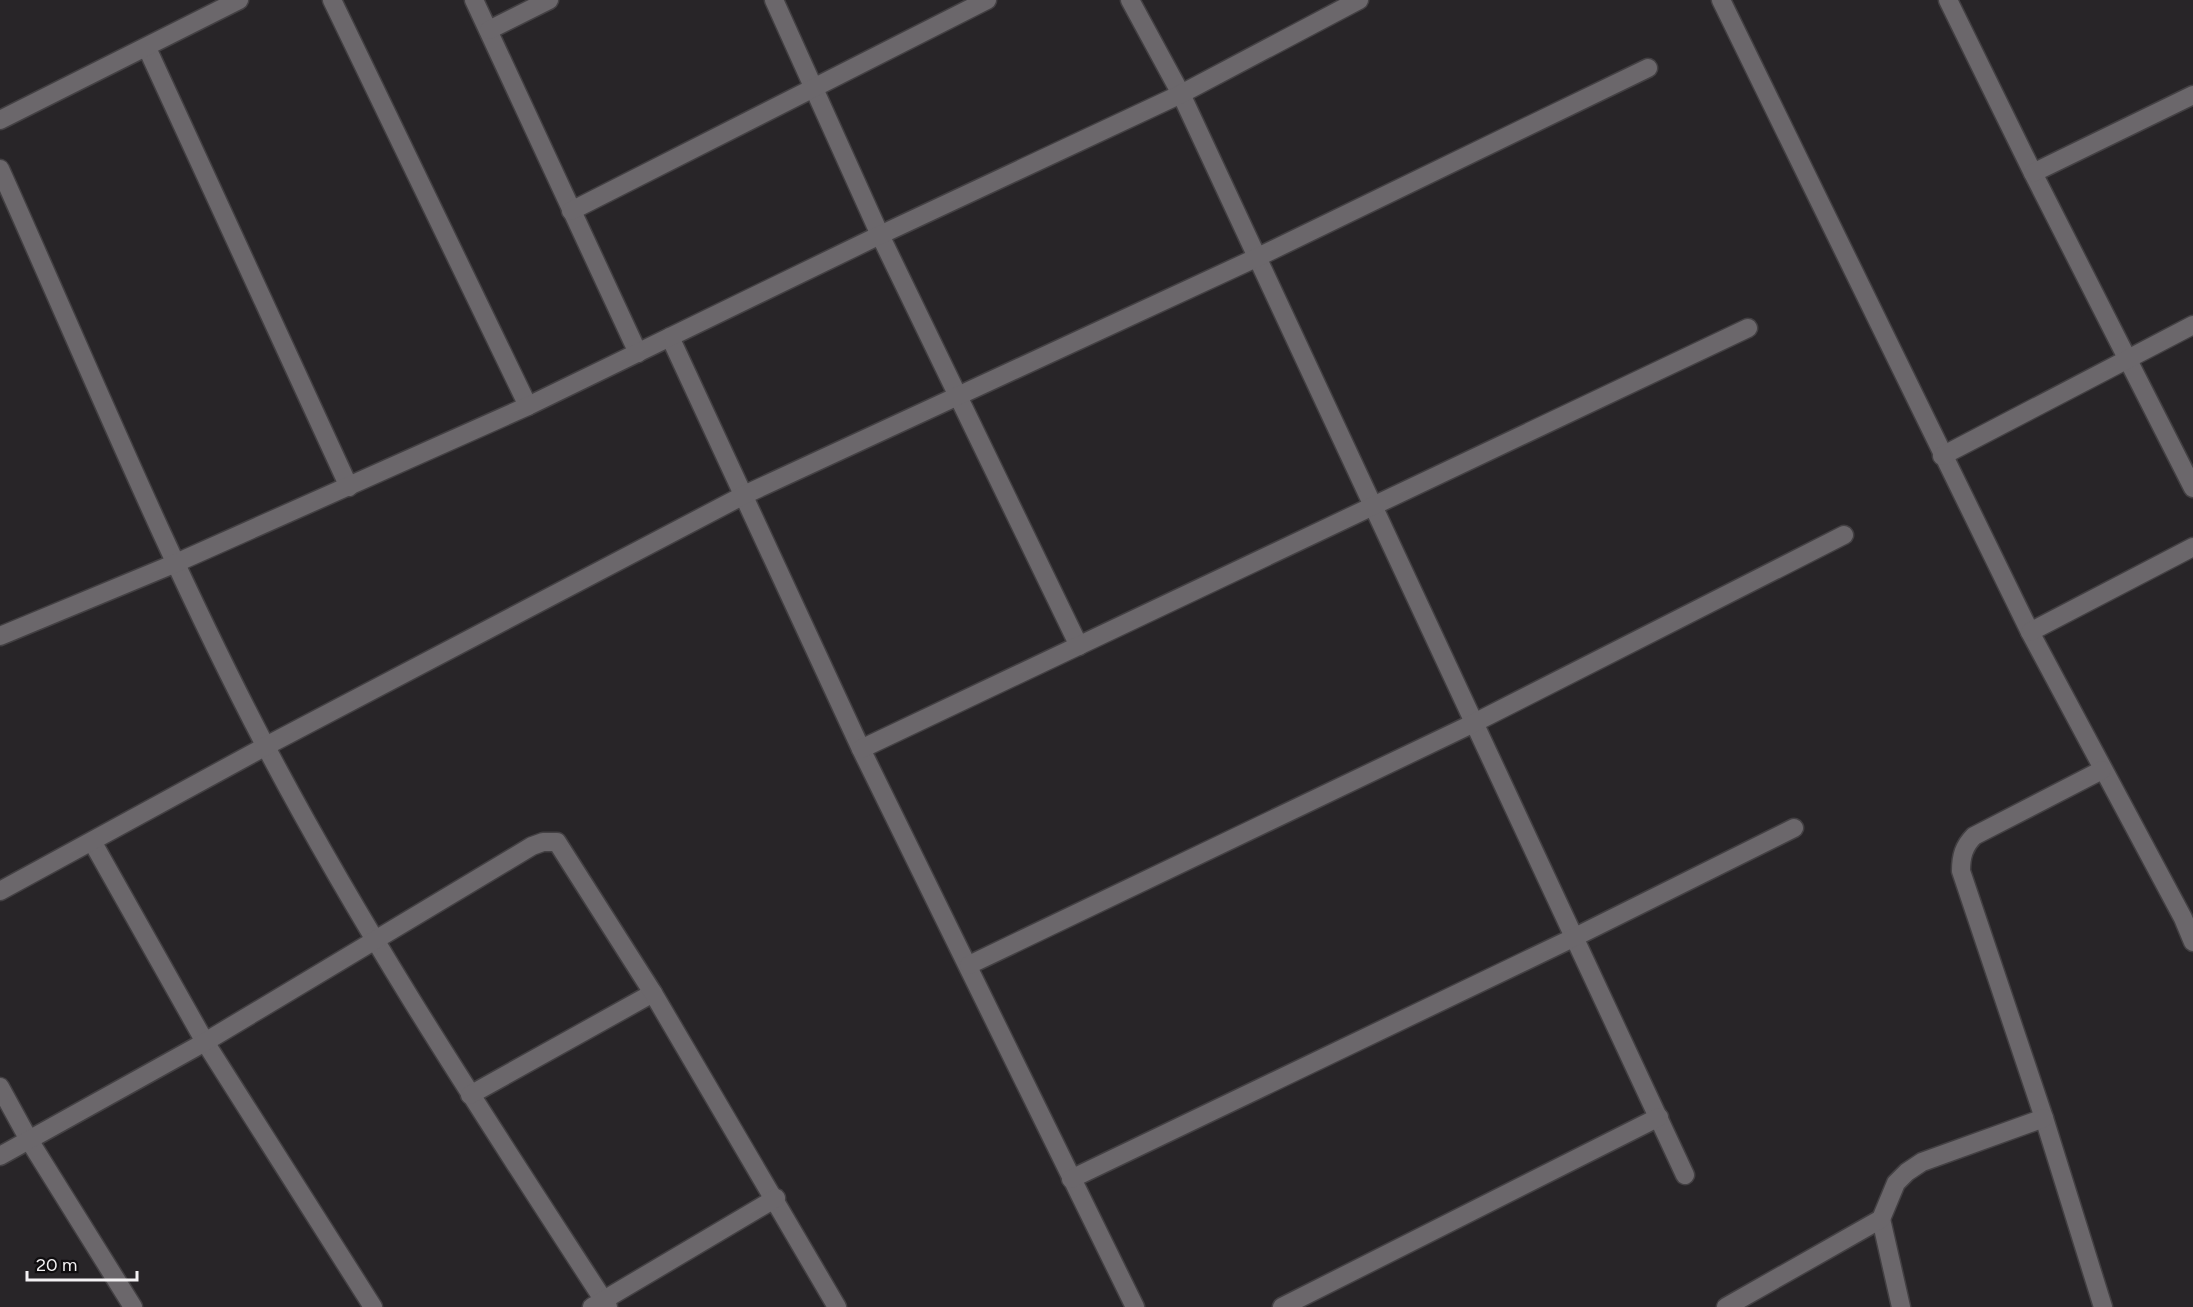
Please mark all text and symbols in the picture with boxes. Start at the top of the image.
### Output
scale bar [27,1244,136,1282]
text: 20 m [36,1254,77,1276]

